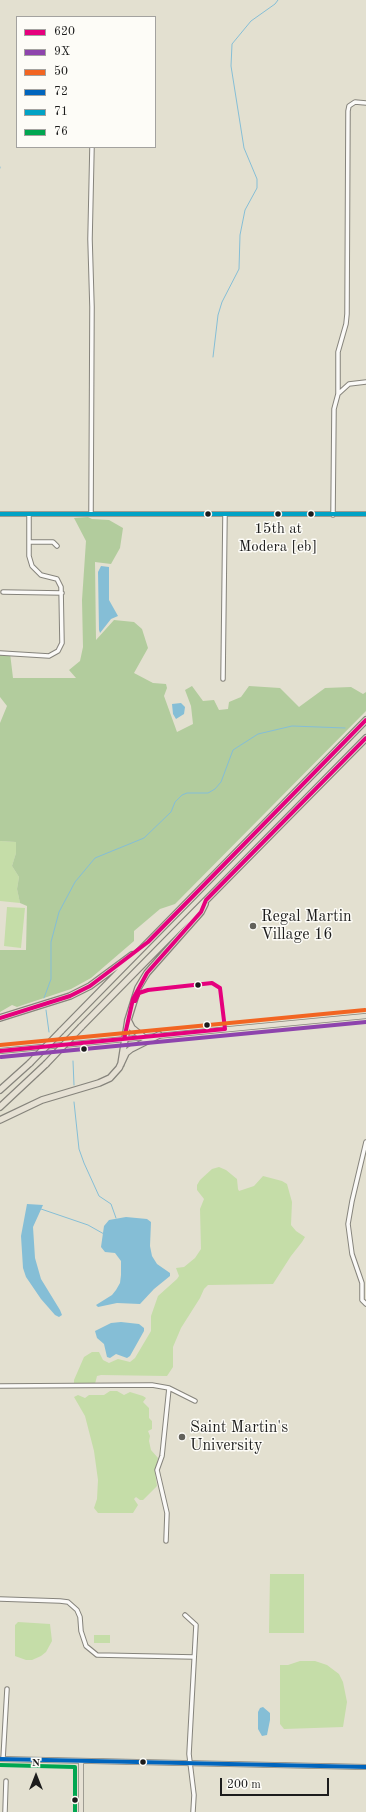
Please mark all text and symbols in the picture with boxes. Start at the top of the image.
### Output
legend [16,16,156,148]
text: 620 [54,26,75,38]
text: 9X [54,46,70,58]
text: 50 [54,66,68,78]
text: 72 [54,86,68,98]
text: 71 [54,106,68,118]
text: 76 [54,126,68,138]
unlabelled marker [203,509,213,519]
marker: 15th at Modera [eb] [273,509,283,519]
unlabelled marker [306,509,316,519]
place label: 15th at Modera [eb] [239,520,317,555]
place label: Regal Martin Village 16 [261,907,352,945]
marker: Regal Martin Village 16 [248,921,258,931]
unlabelled marker [193,980,203,990]
unlabelled marker [202,1020,212,1030]
unlabelled marker [79,1044,89,1054]
place label: Saint Martin's University [190,1418,288,1456]
marker: Saint Martin's University [177,1432,187,1442]
north arrow [16,1756,56,1796]
unlabelled marker [138,1757,148,1767]
text: N [32,1758,40,1769]
scale bar [222,1770,331,1796]
text: 200 m [227,1779,261,1791]
unlabelled marker [70,1795,80,1805]

